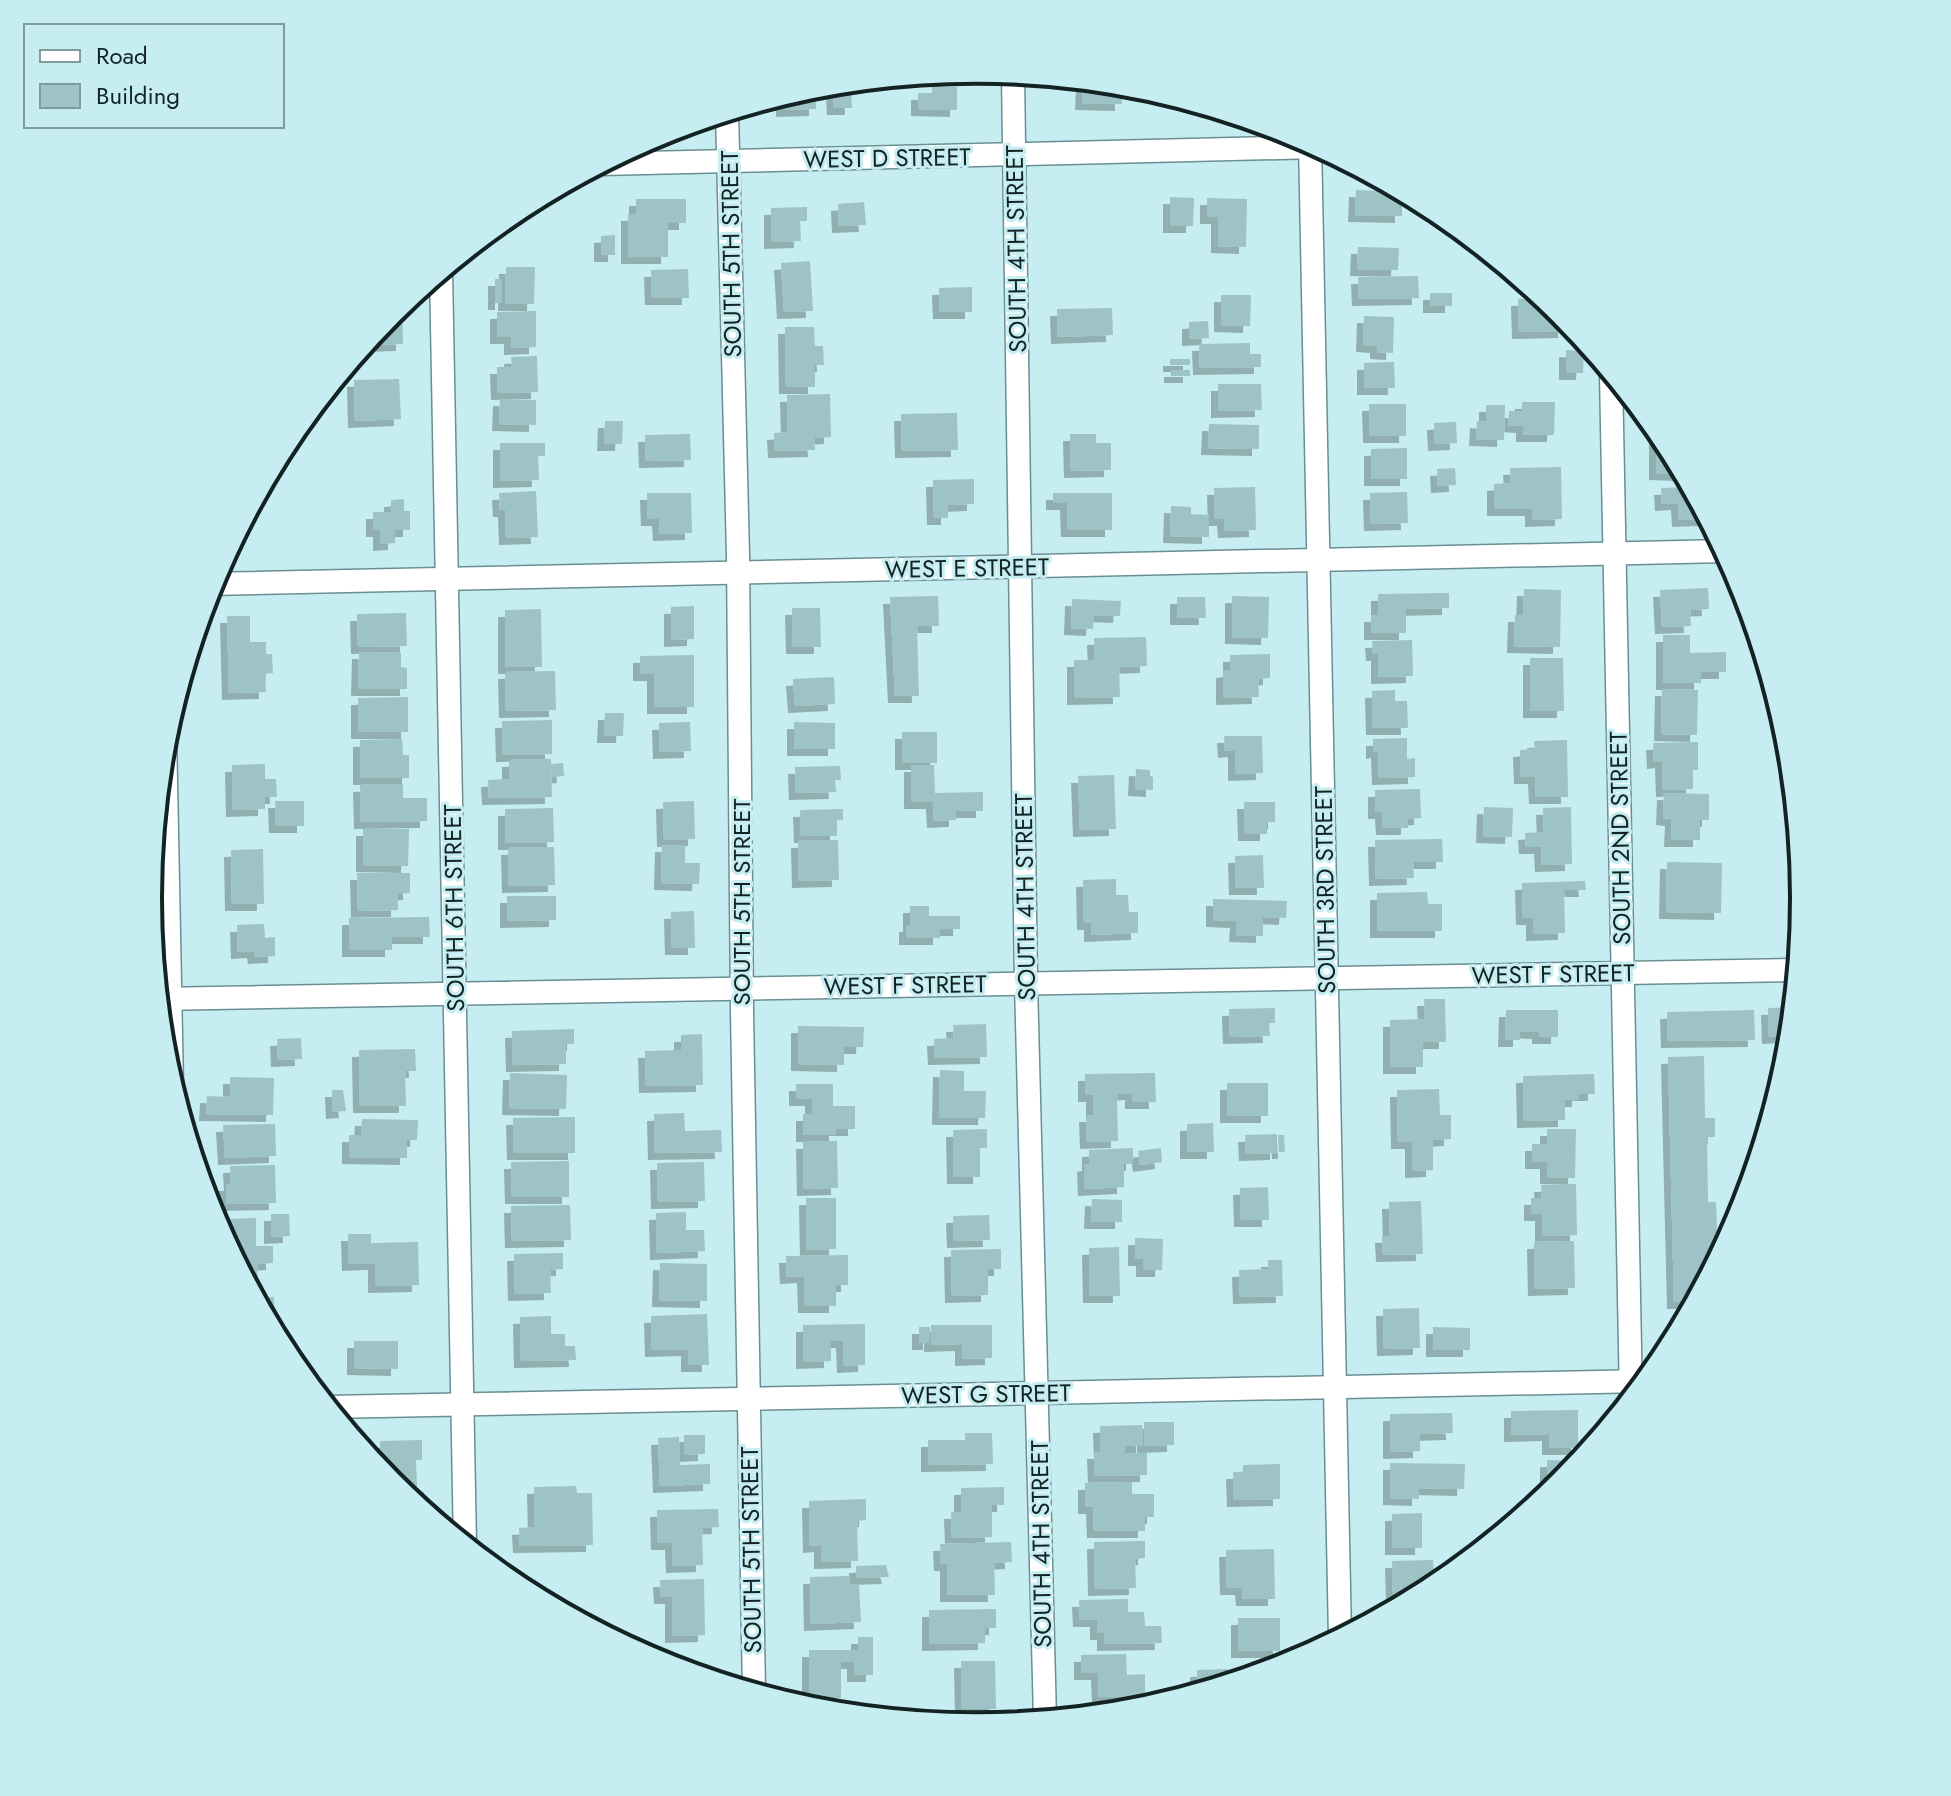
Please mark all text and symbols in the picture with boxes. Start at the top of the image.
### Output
legend [24,24,284,128]
text: Road [96,38,148,73]
text: Building [96,78,180,113]
street label: WEST D STREET [803,139,971,177]
street label: SOUTH 4TH STREET [997,145,1035,353]
street label: SOUTH 5TH STREET [712,150,750,358]
street label: WEST E STREET [885,549,1049,587]
street label: SOUTH 2ND STREET [1601,731,1639,945]
street label: SOUTH 3RD STREET [1306,786,1344,994]
street label: SOUTH 4TH STREET [1006,793,1044,1001]
street label: SOUTH 5TH STREET [724,798,759,1006]
street label: SOUTH 6TH STREET [435,804,473,1012]
street label: WEST F STREET [1471,955,1635,993]
street label: WEST F STREET [823,966,987,1004]
street label: WEST G STREET [901,1375,1071,1413]
street label: SOUTH 4TH STREET [1022,1440,1060,1648]
street label: SOUTH 5TH STREET [732,1446,770,1654]

